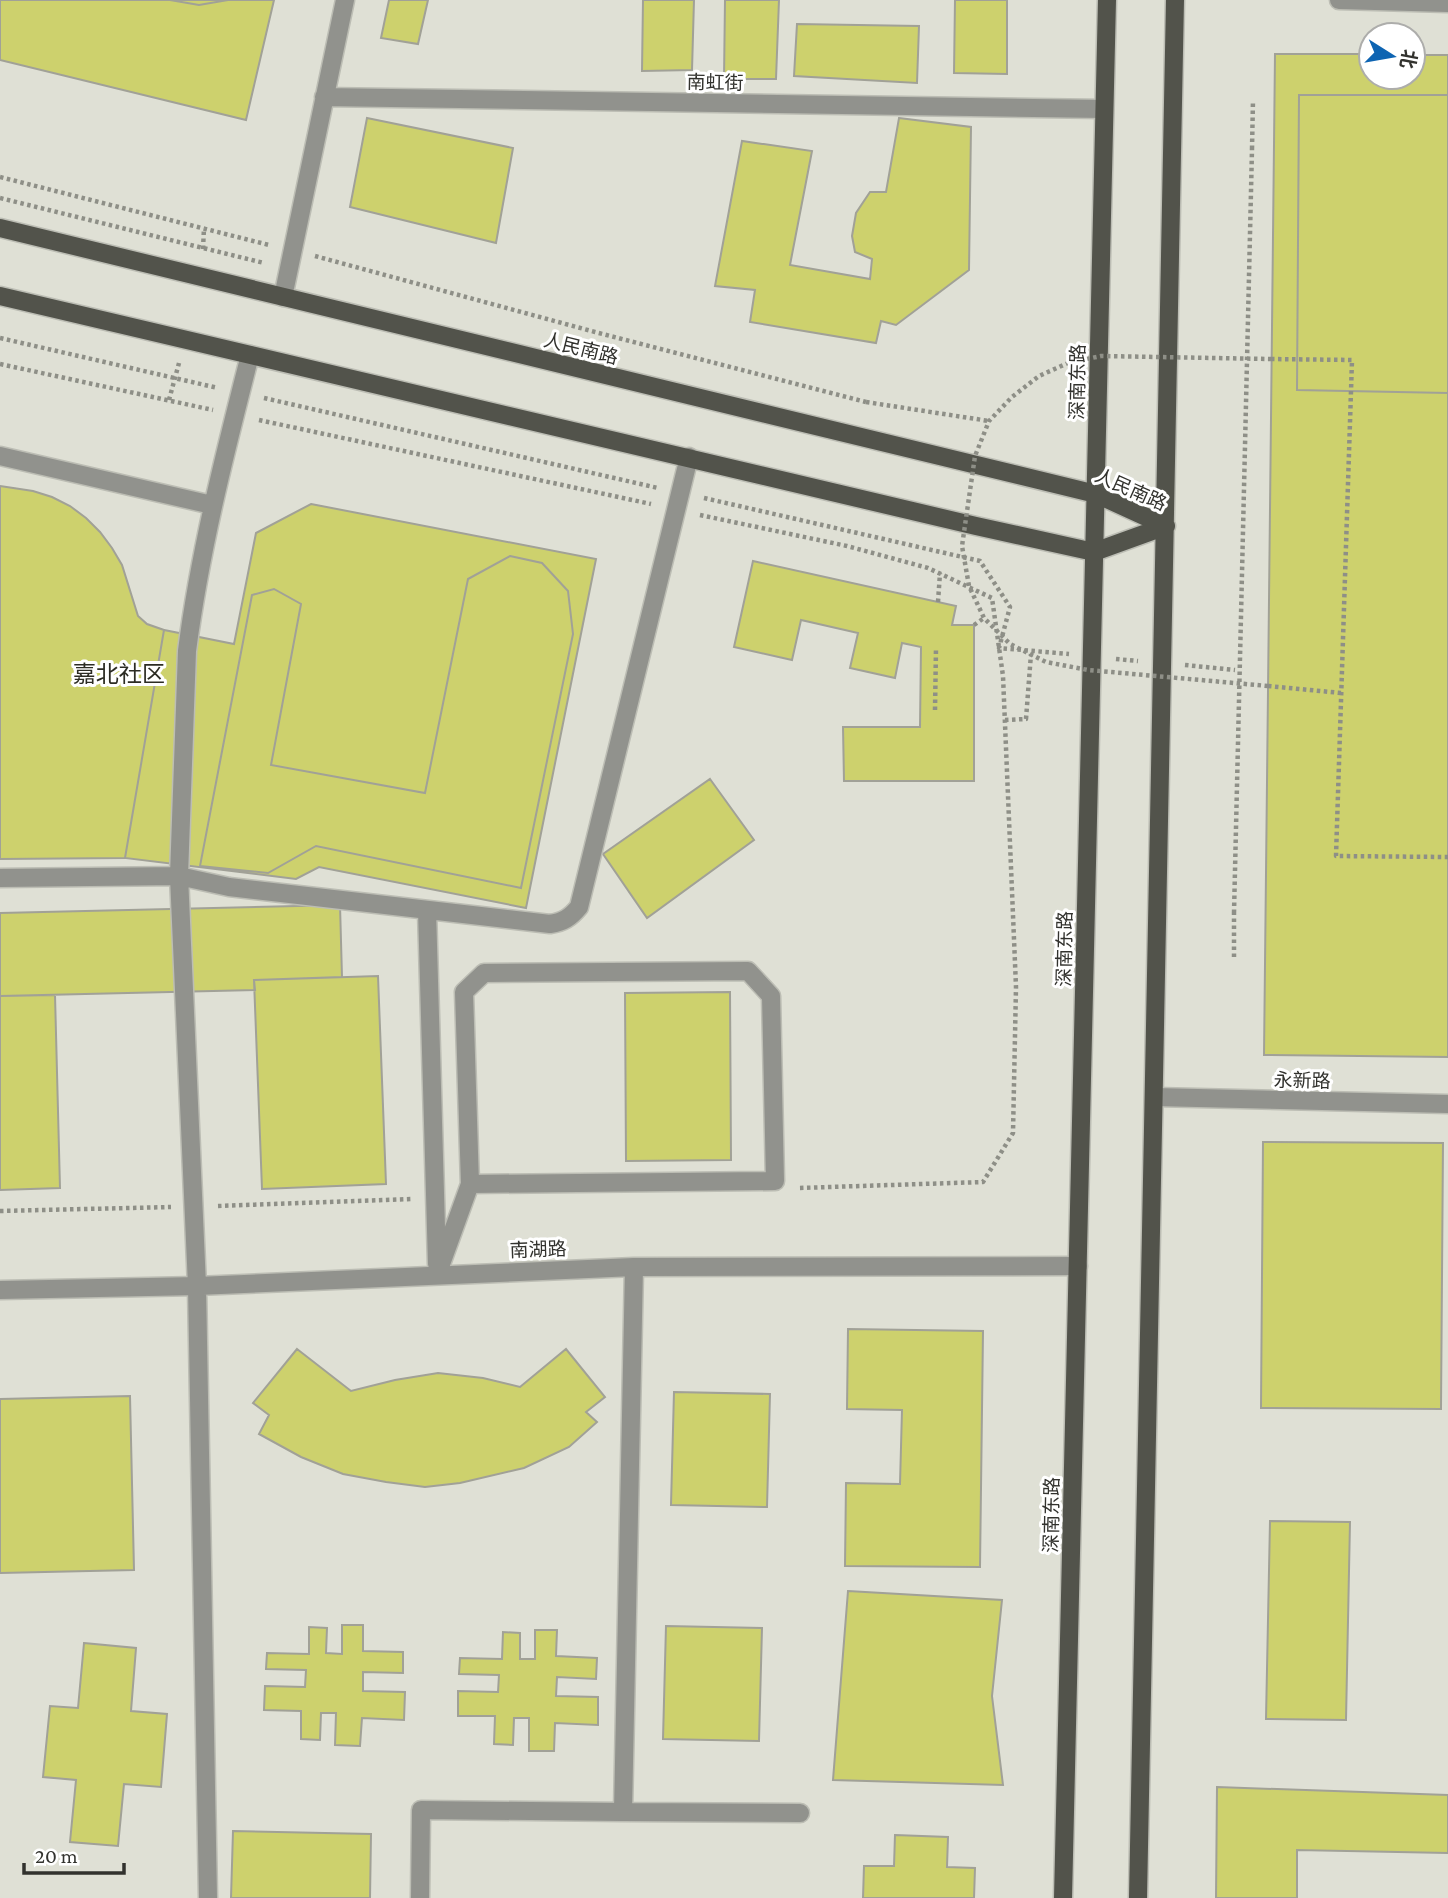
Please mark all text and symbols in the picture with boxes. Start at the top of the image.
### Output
north arrow [1357,21,1427,91]
text: 北 [1396,48,1420,70]
street label: 南虹街 [686,72,744,93]
street label: 人民南路 [541,329,620,368]
street label: 深南东路 [1066,344,1089,420]
street label: 人民南路 [1092,464,1170,515]
district label: 嘉北社区 [73,661,165,687]
street label: 深南东路 [1053,911,1076,987]
street label: 永新路 [1273,1070,1331,1091]
street label: 南湖路 [509,1238,567,1261]
street label: 深南东路 [1040,1477,1063,1553]
scale bar [24,1832,124,1876]
text: 20 m [35,1844,78,1868]

